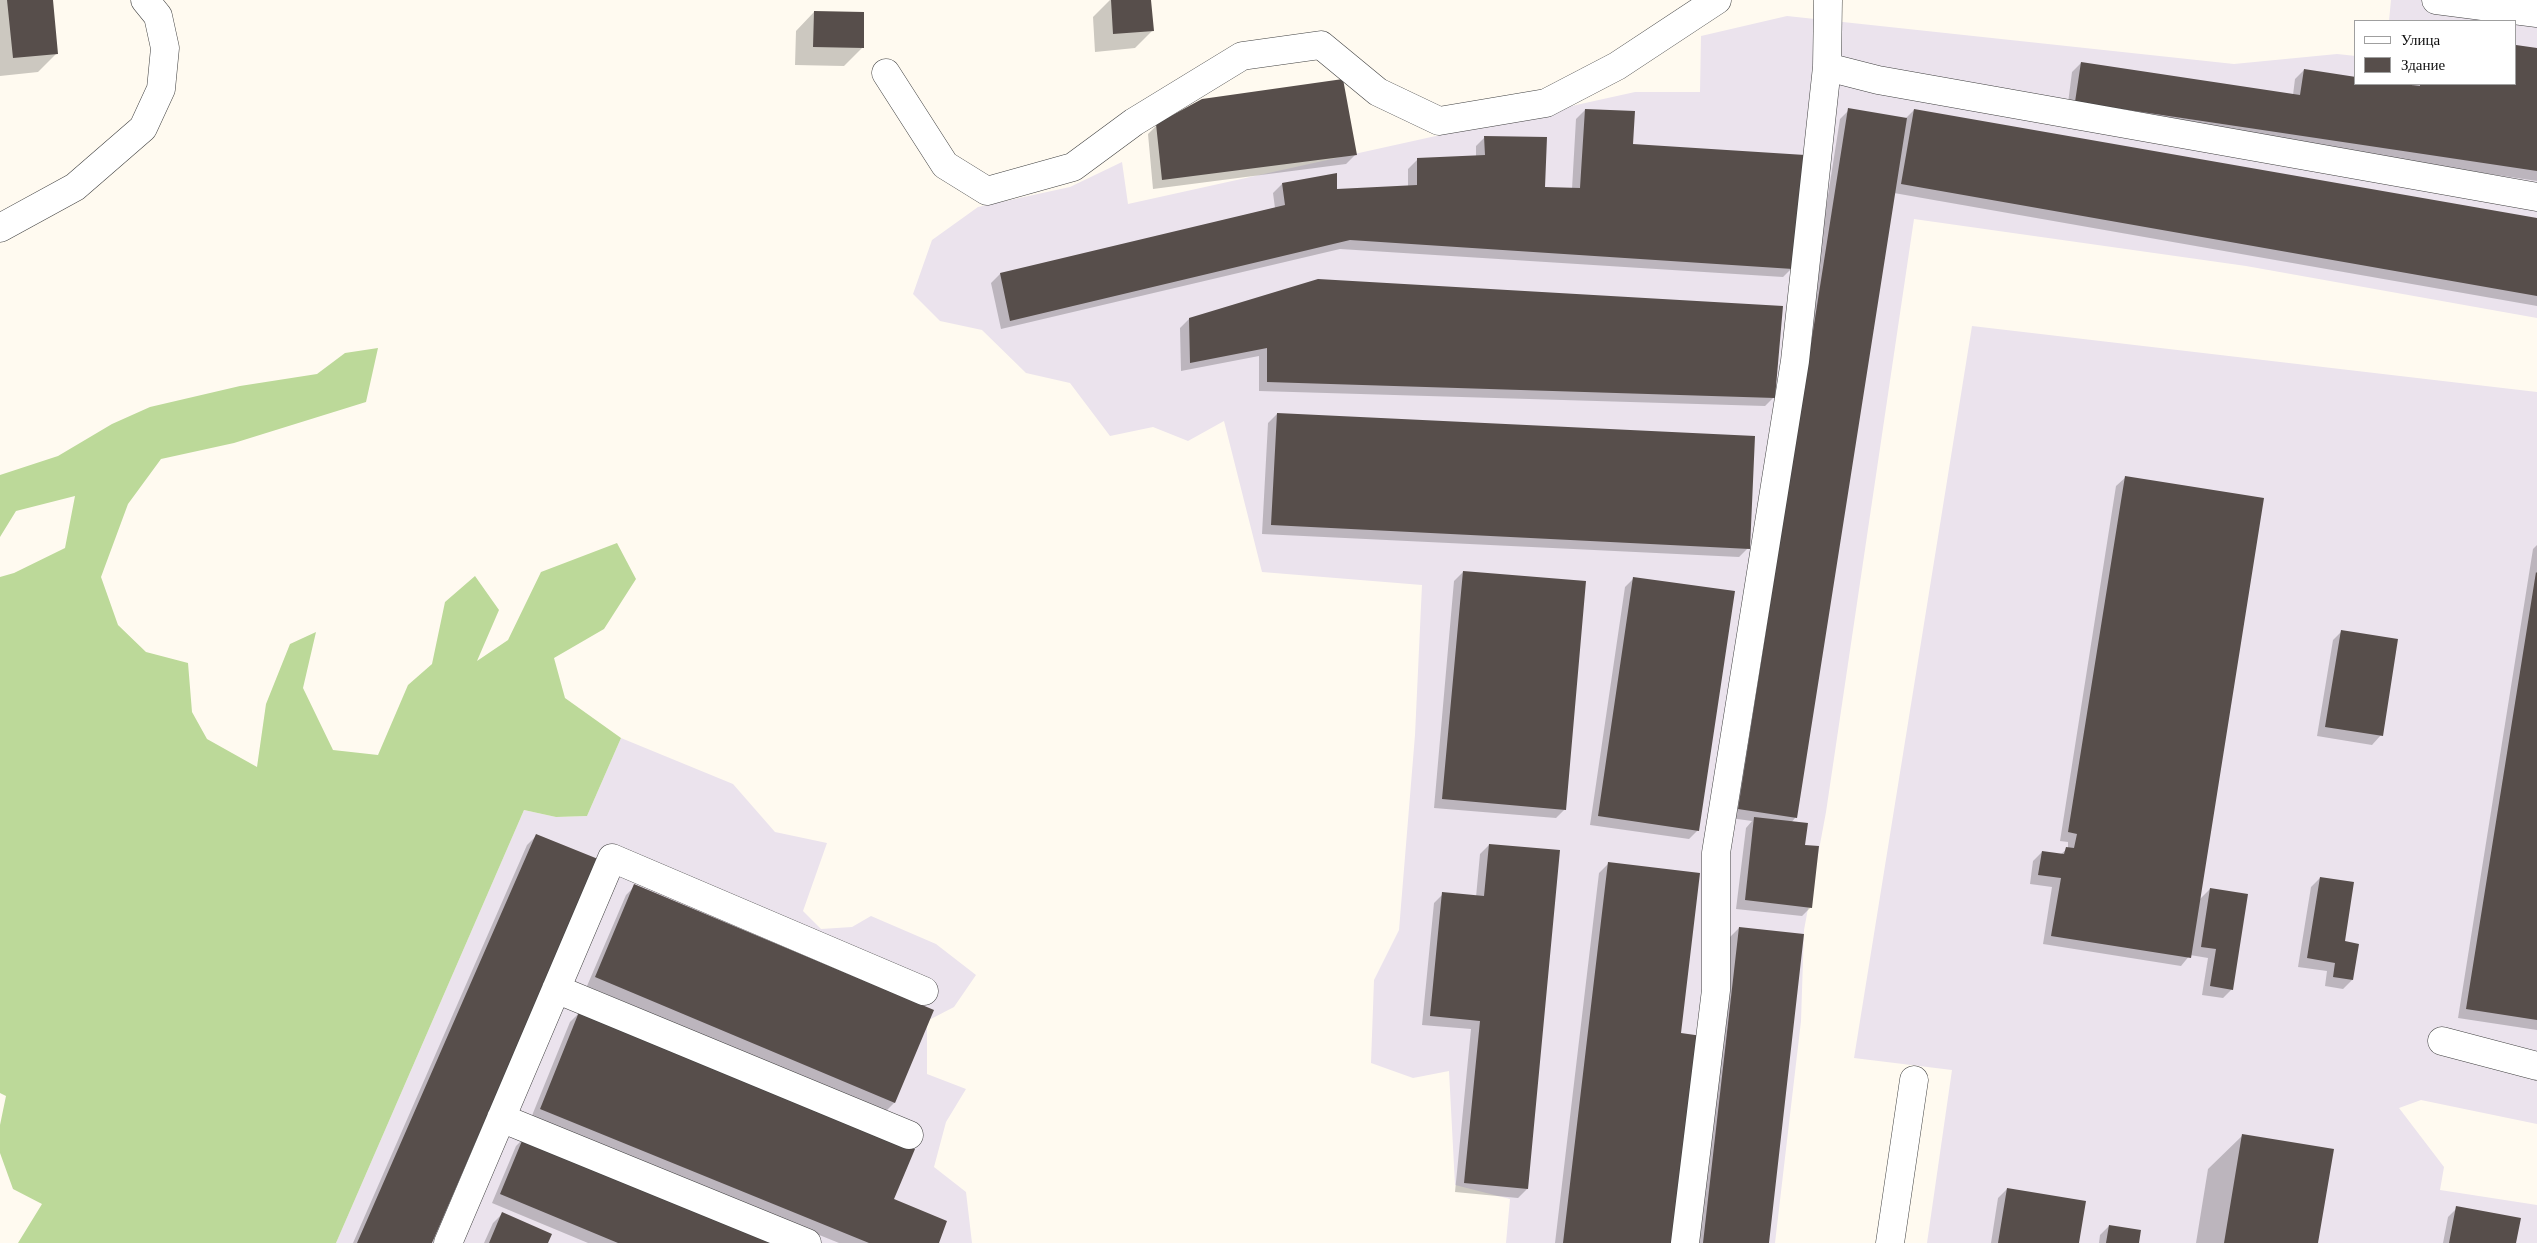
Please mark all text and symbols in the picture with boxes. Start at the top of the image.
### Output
legend [2354,20,2517,85]
text: Улица [2401,30,2440,49]
text: Здание [2401,55,2445,74]

